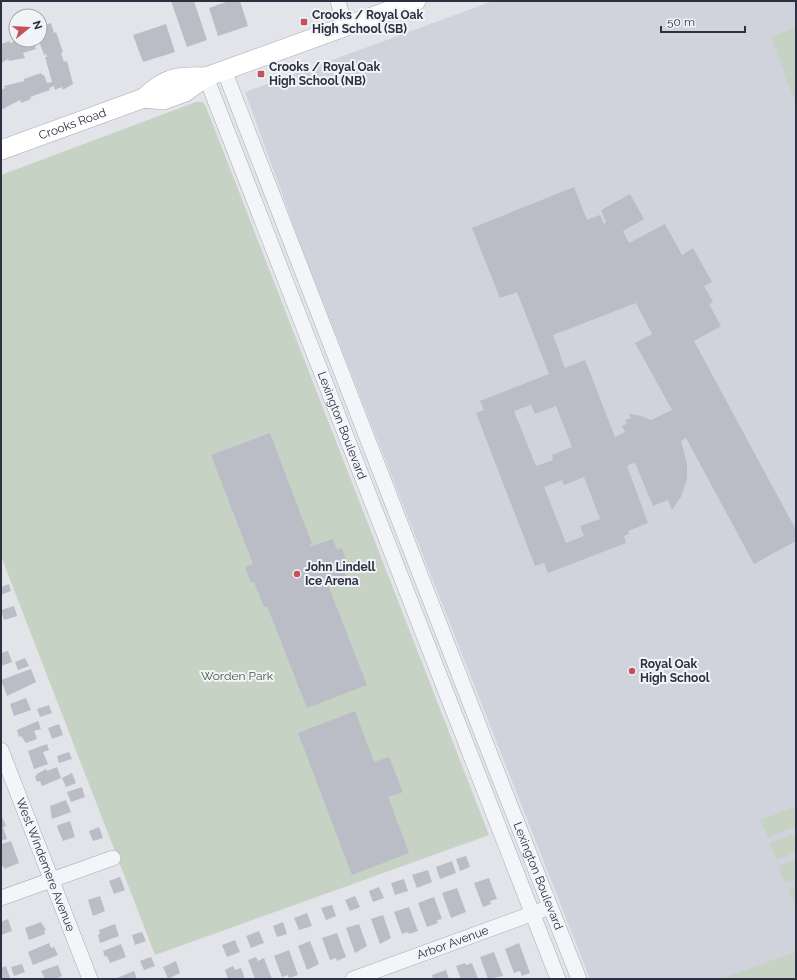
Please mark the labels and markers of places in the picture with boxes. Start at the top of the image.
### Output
place label: Crooks / Royal Oak High School (SB) [312,8,423,36]
marker: Crooks / Royal Oak High School (SB) [299,17,309,27]
place label: Crooks / Royal Oak High School (NB) [269,60,380,88]
marker: Crooks / Royal Oak High School (NB) [256,69,266,79]
place label: John Lindell Ice Arena [305,560,375,588]
marker: John Lindell Ice Arena [292,569,302,579]
place label: Royal Oak High School [640,657,710,685]
marker: Royal Oak High School [627,666,637,676]

